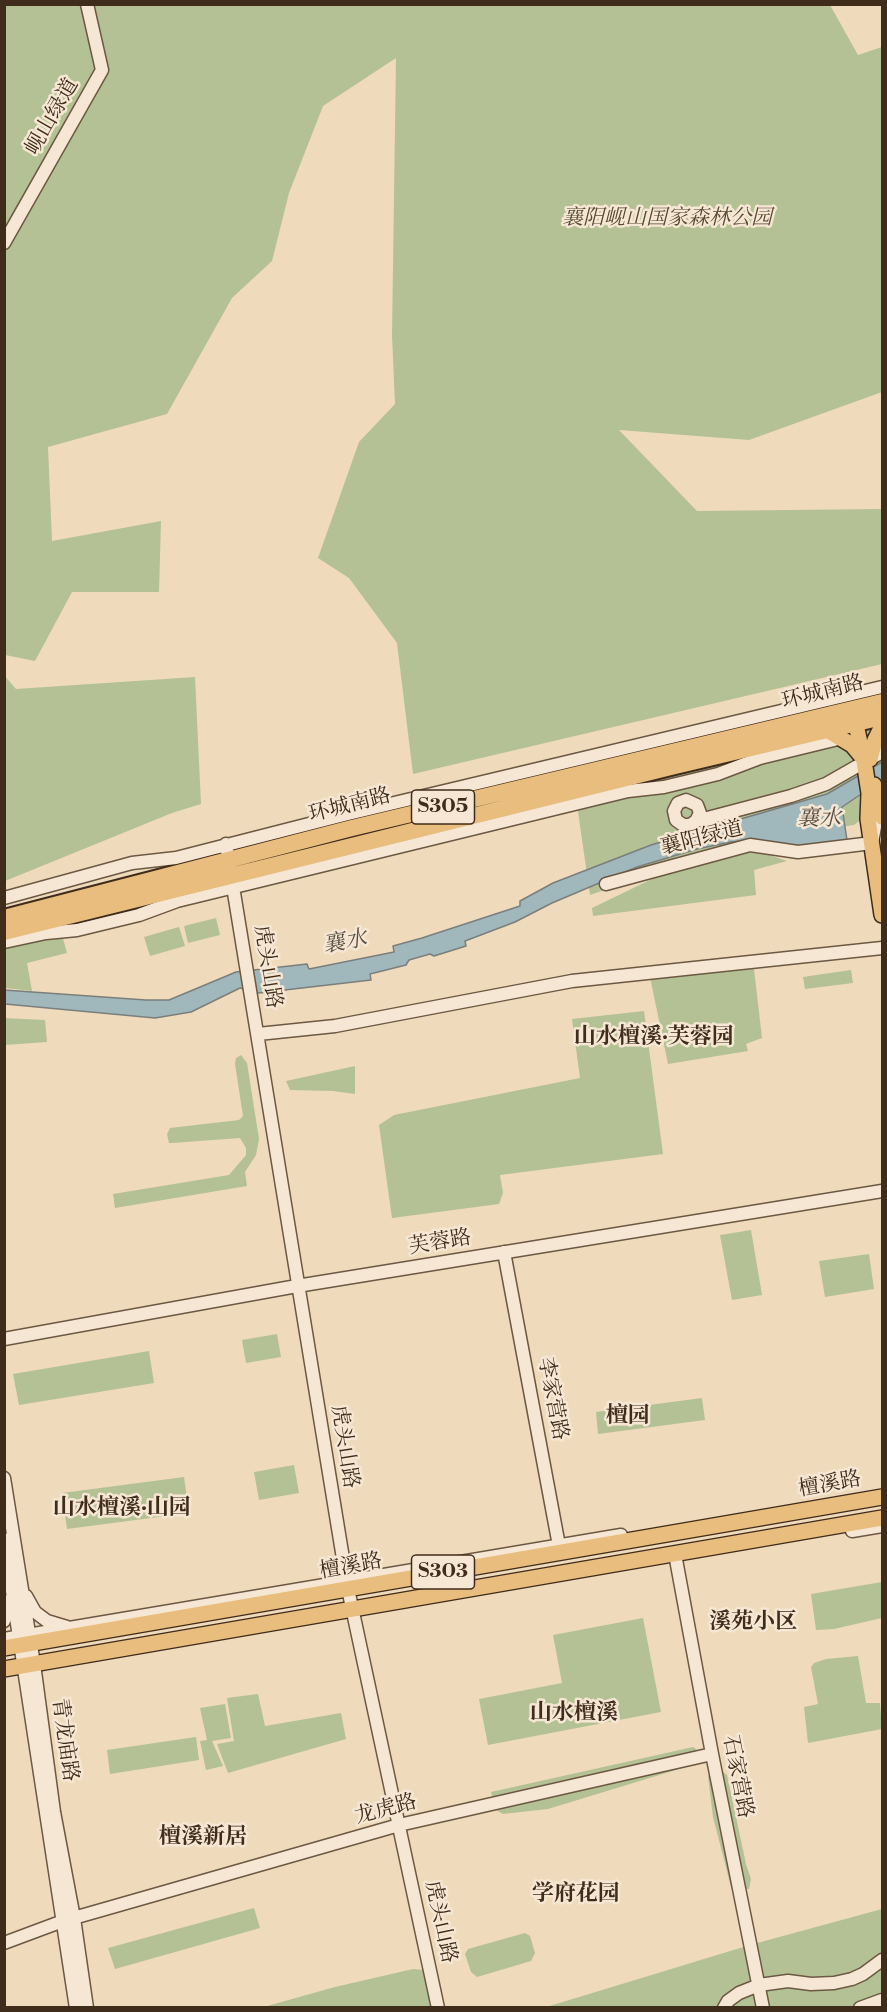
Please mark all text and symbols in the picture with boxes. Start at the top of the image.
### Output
street label: 岘山绿道 [21,74,85,160]
park label: 襄阳岘山国家森林公园 [562,206,772,232]
street label: 环城南路 [779,671,867,715]
street label: 环城南路 [306,784,394,828]
road number: S305 [412,790,474,824]
water label: 襄水 [797,807,841,833]
street label: 襄阳绿道 [658,817,746,861]
street label: 虎头山路 [248,924,286,1010]
water label: 襄水 [321,926,369,960]
district label: 山水檀溪·芙蓉园 [574,1025,734,1051]
street label: 芙蓉路 [407,1226,473,1260]
street label: 李家营路 [532,1355,572,1443]
street label: 虎头山路 [325,1404,363,1490]
district label: 檀园 [606,1404,650,1430]
street label: 檀溪路 [797,1467,863,1503]
district label: 山水檀溪·山园 [53,1496,191,1522]
street label: 檀溪路 [318,1549,384,1585]
road number: S303 [412,1555,474,1589]
district label: 溪苑小区 [709,1610,797,1636]
street label: 青龙庙路 [46,1697,82,1783]
district label: 山水檀溪 [530,1701,618,1727]
street label: 石家营路 [717,1733,757,1821]
street label: 龙虎路 [352,1790,420,1830]
district label: 檀溪新居 [159,1825,247,1851]
street label: 虎头山路 [419,1878,461,1966]
district label: 学府花园 [532,1882,620,1908]

